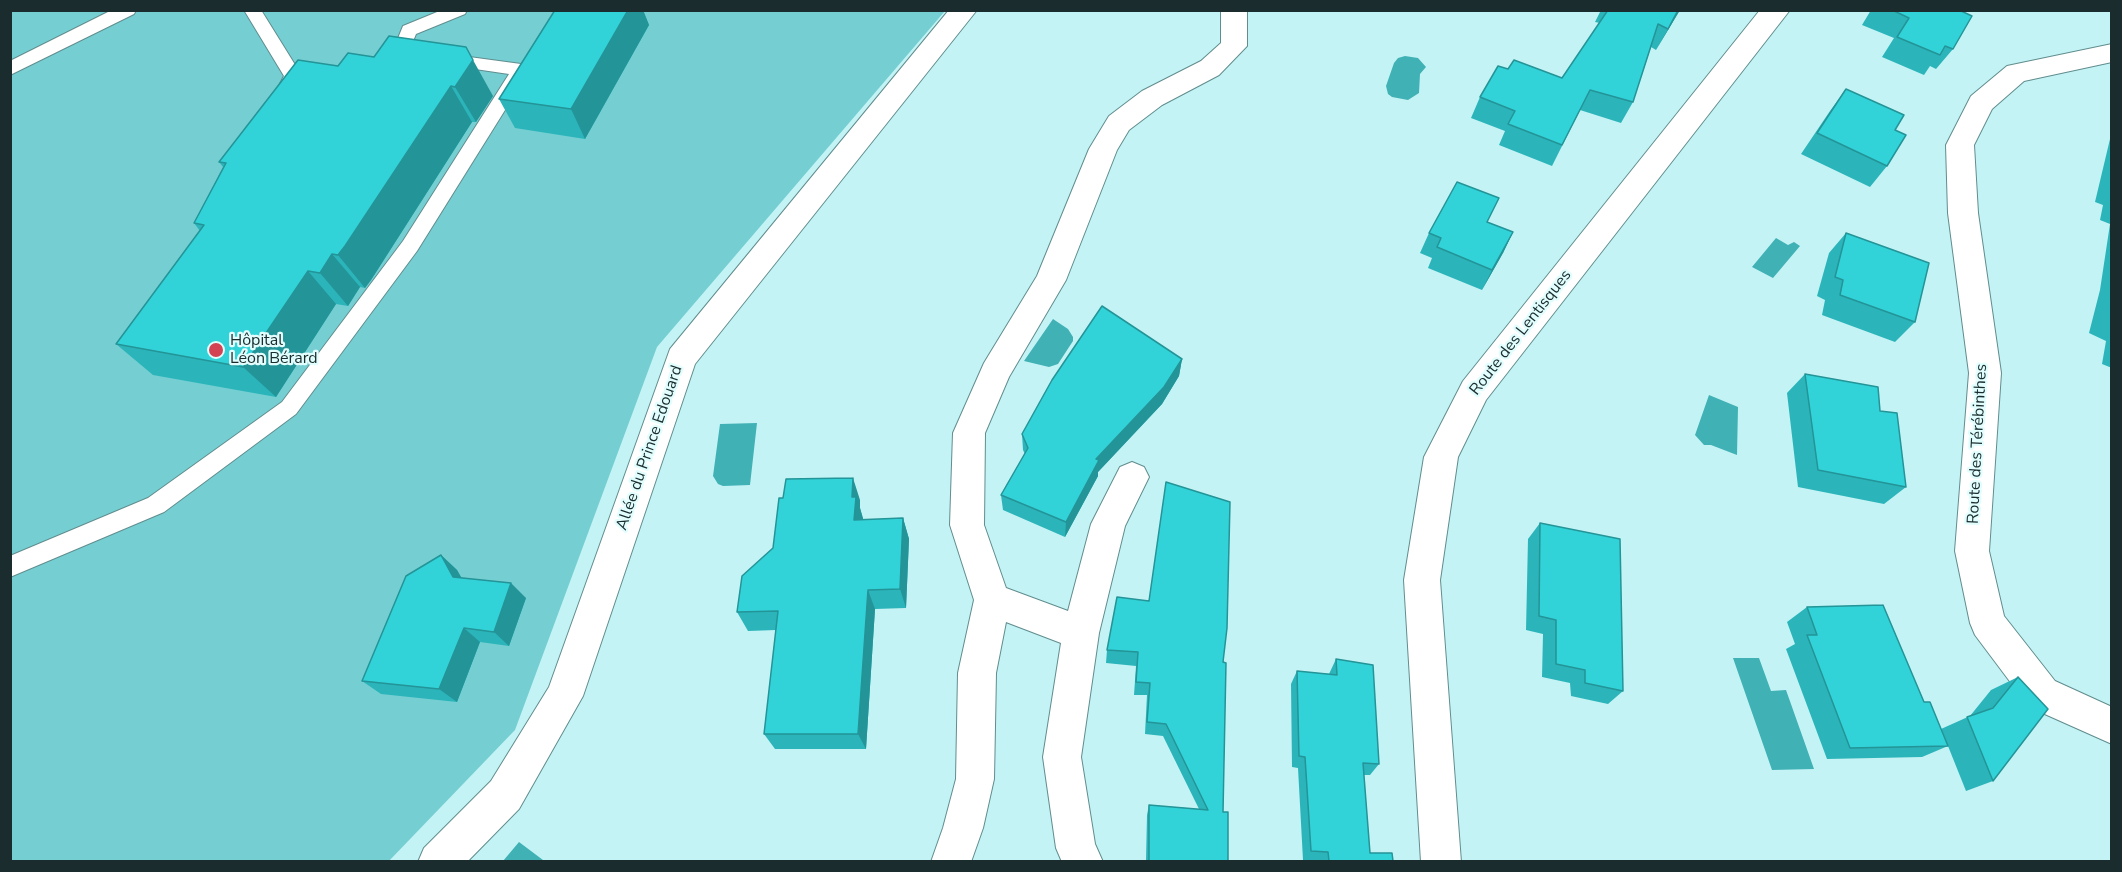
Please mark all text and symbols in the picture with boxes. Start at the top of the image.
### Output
street label: Route des Lentisques [1466,266,1576,400]
place label: Hôpital Léon Bérard [230,331,318,369]
marker: Hôpital Léon Bérard [207,341,225,359]
street label: Allée du Prince Edouard [613,363,687,533]
street label: Route des Térébinthes [1964,363,1992,525]

